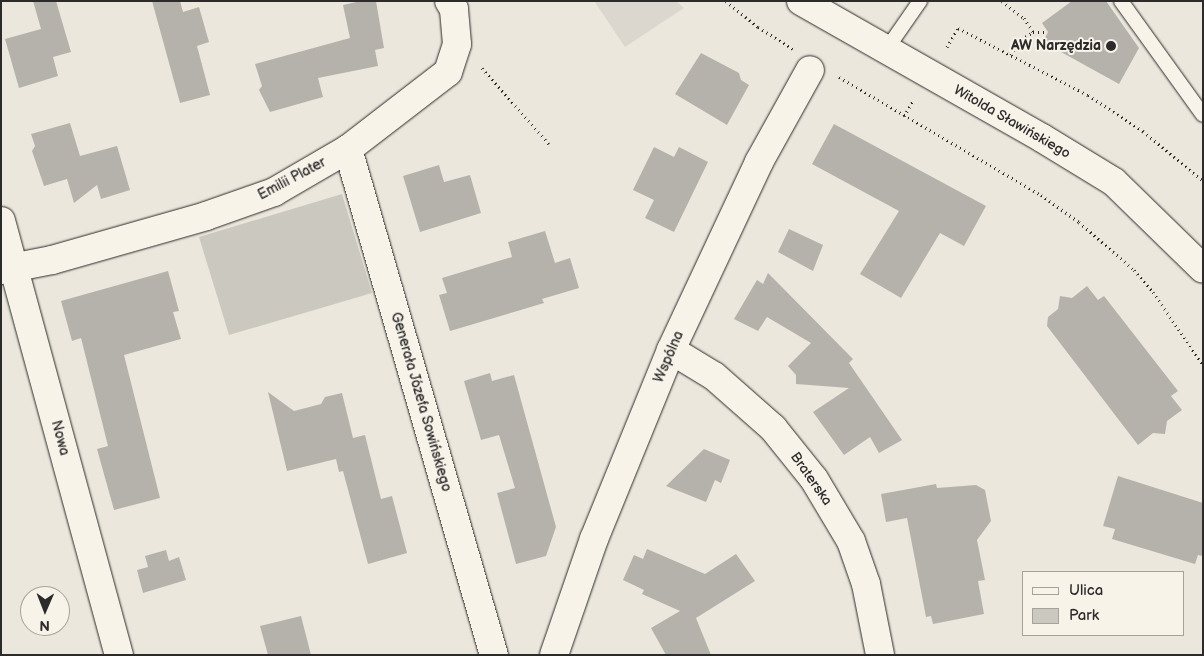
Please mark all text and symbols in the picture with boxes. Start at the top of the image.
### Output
place label: AW Narzędzia [1011,38,1101,54]
marker: AW Narzędzia [1105,40,1117,52]
street label: Witolda Sławińskiego [951,82,1073,162]
street label: Emilii Plater [255,154,329,204]
street label: Generała Józefa Sowińskiego [387,310,455,494]
street label: Wspólna [651,329,687,385]
street label: Nowa [47,419,73,457]
street label: Braterska [787,449,835,509]
legend [1022,571,1184,636]
text: Ulica [1069,581,1103,600]
north arrow [20,586,70,636]
text: Park [1069,606,1099,625]
text: N [39,617,50,634]

